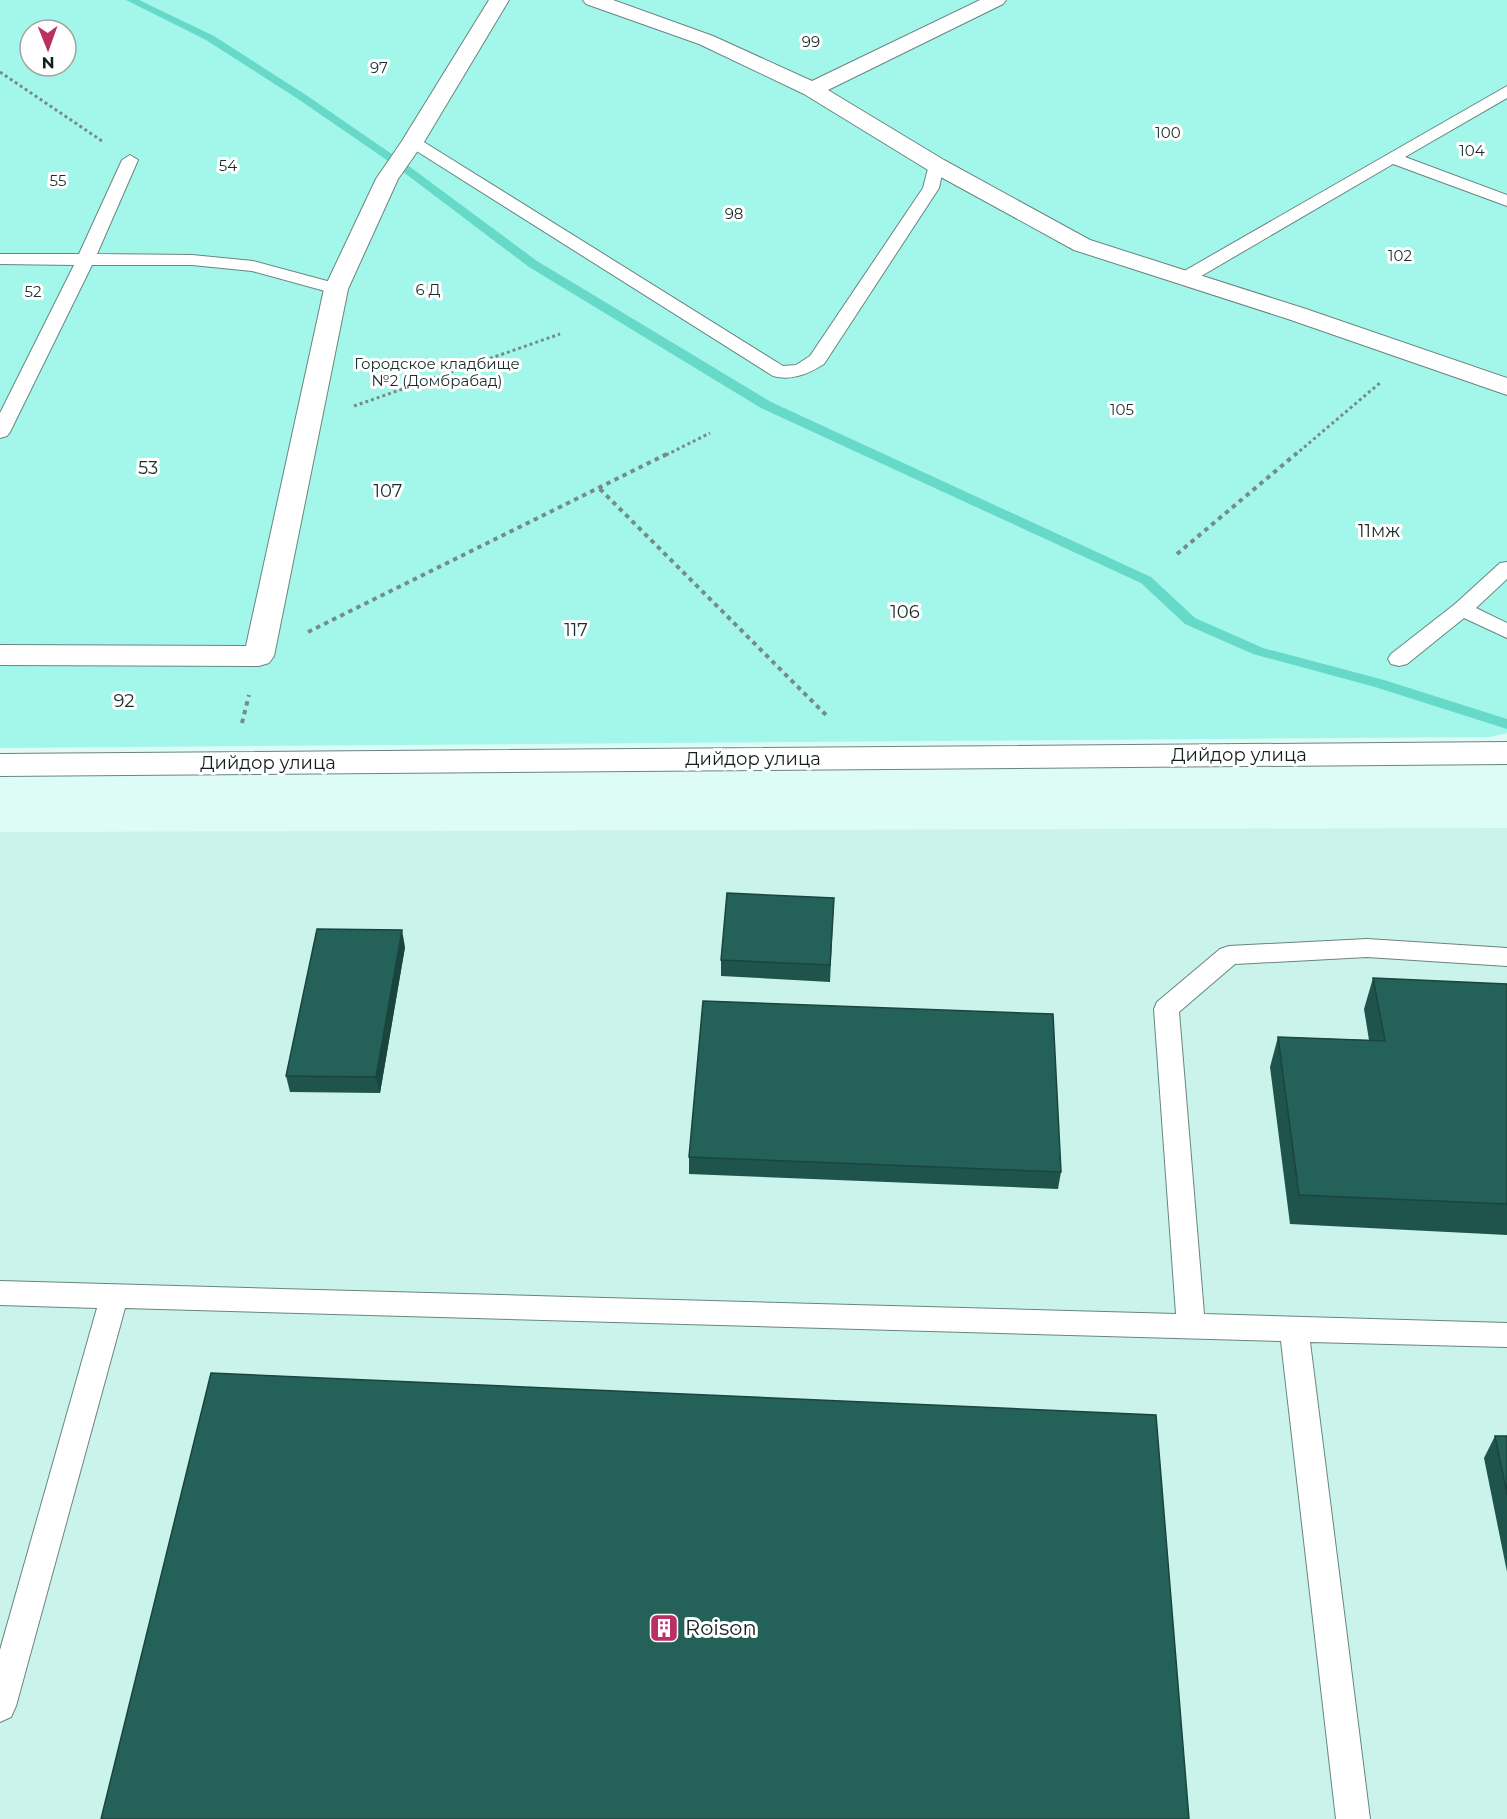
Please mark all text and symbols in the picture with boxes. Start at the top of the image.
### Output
north arrow [18,18,78,78]
park label: 99 [802,32,820,51]
text: N [42,53,55,72]
park label: 97 [370,58,388,77]
park label: 100 [1155,123,1181,142]
park label: 104 [1459,141,1485,160]
park label: 54 [219,156,237,175]
park label: 55 [50,171,66,190]
park label: 98 [725,204,743,223]
park label: 102 [1388,246,1412,265]
park label: 6 Д [416,280,441,299]
park label: 52 [25,282,41,301]
park label: Городское кладбище №2 (Домбрабад) [354,354,520,390]
park label: 105 [1110,400,1134,419]
park label: 53 [138,457,158,479]
park label: 107 [374,480,402,502]
park label: 11мж [1358,520,1400,542]
park label: 106 [890,601,920,623]
park label: 117 [564,619,588,641]
park label: 92 [113,690,135,712]
street label: Дийдор улица [1171,744,1307,766]
street label: Дийдор улица [685,748,821,770]
street label: Дийдор улица [200,752,336,774]
building icon: Roison [648,1612,680,1644]
place label: Roison [685,1615,757,1640]

